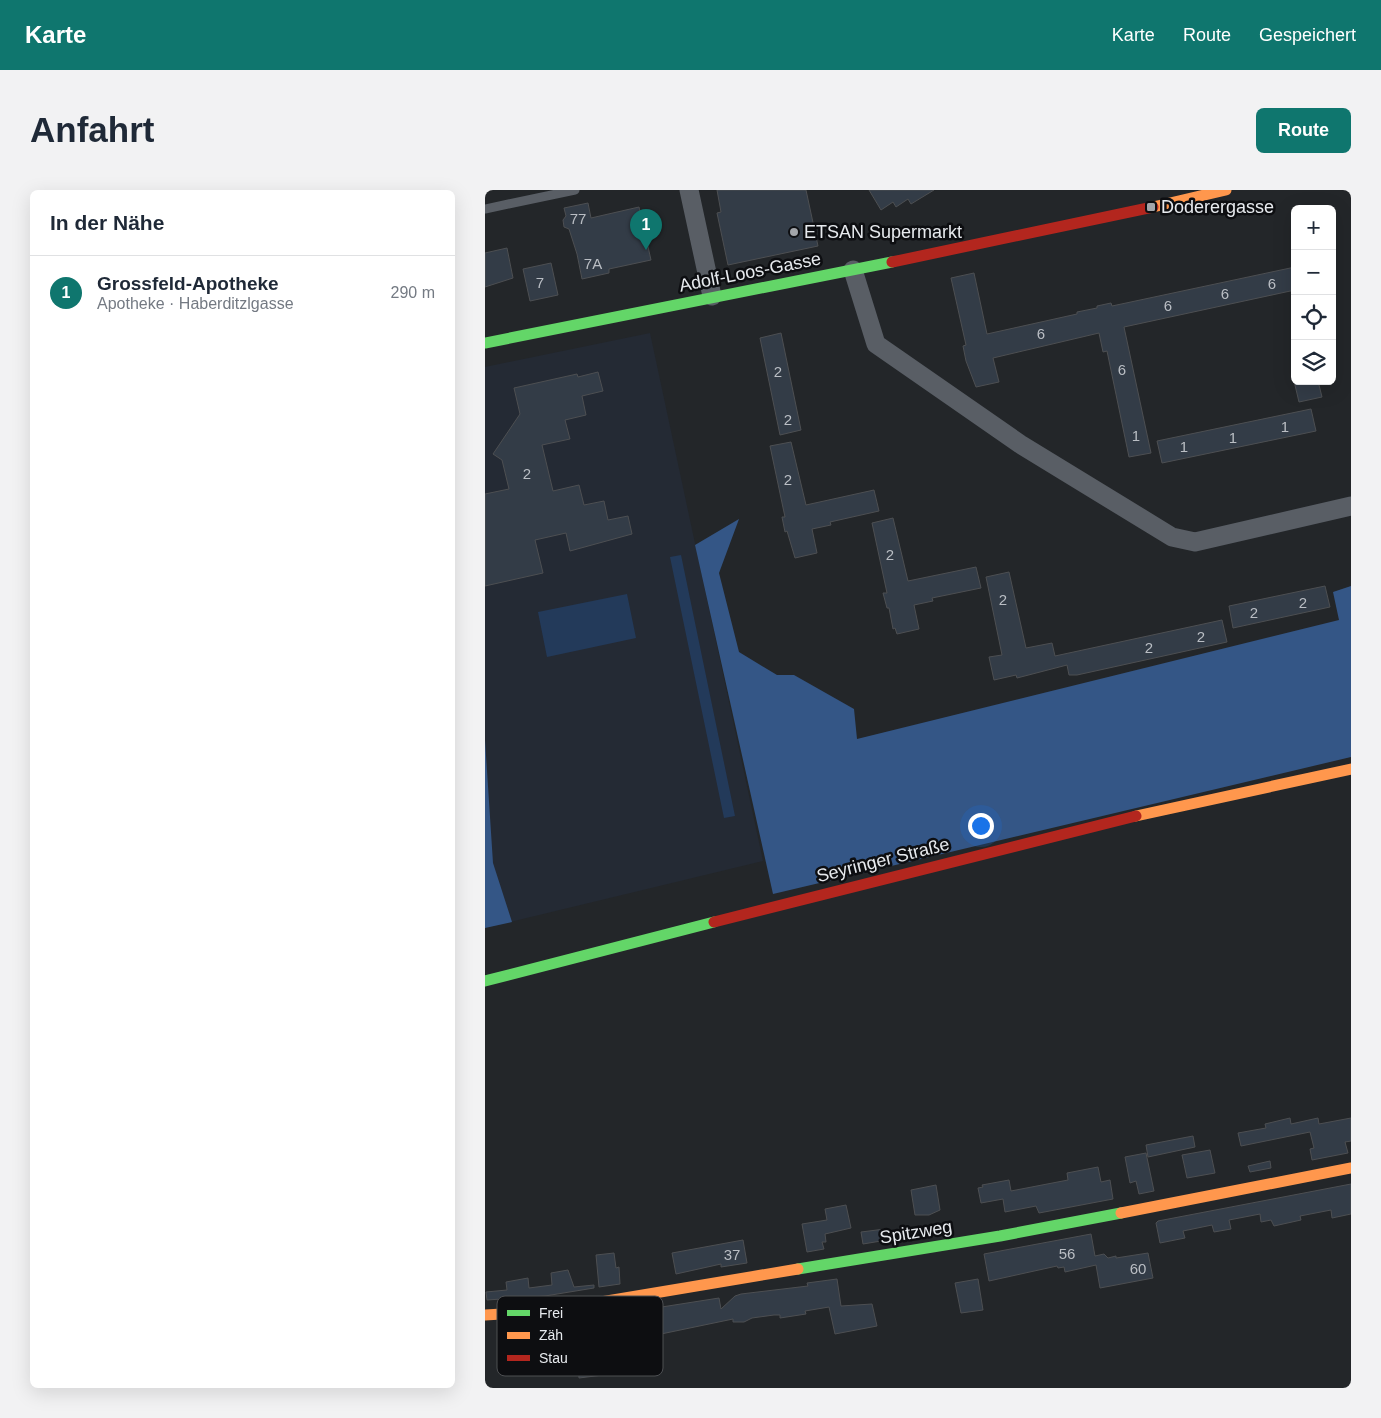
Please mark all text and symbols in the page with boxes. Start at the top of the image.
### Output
text: Karte [25,21,86,48]
text: Karte [1112,25,1155,45]
text: Route [1183,25,1231,45]
text: Gespeichert [1259,25,1356,45]
button: Route [1256,108,1351,153]
text: Anfahrt [30,110,154,149]
place label: Doderergasse [1161,197,1274,217]
marker: Doderergasse [1145,201,1157,213]
map controls [1291,205,1336,385]
button: + [1291,205,1336,250]
pin: 1 [630,209,662,250]
house number: 77 [570,210,586,227]
text: In der Nähe [50,211,164,234]
place label: ETSAN Supermarkt [804,222,962,242]
marker: ETSAN Supermarkt [788,226,800,238]
street label: Adolf-Loos-Gasse [677,248,823,296]
button: − [1291,250,1336,295]
house number: 7A [584,255,602,272]
text: Grossfeld-Apotheke [97,273,279,294]
house number: 7 [536,274,544,291]
house number: 6 [1268,275,1276,292]
text: 1 [62,284,70,301]
text: 290 m [391,284,435,301]
house number: 6 [1221,285,1229,302]
text: Apotheke · Haberditzlgasse [97,295,294,312]
button: locate [1291,295,1336,340]
house number: 6 [1164,297,1172,314]
house number: 6 [1037,325,1045,342]
button: layers [1291,340,1336,385]
house number: 6 [1118,361,1126,378]
house number: 2 [774,363,782,380]
house number: 2 [784,411,792,428]
house number: 1 [1281,418,1289,435]
house number: 1 [1132,427,1140,444]
house number: 1 [1229,429,1237,446]
house number: 1 [1180,438,1188,455]
house number: 2 [523,465,531,482]
house number: 2 [784,471,792,488]
house number: 2 [886,546,894,563]
house number: 2 [999,591,1007,608]
house number: 2 [1299,594,1307,611]
house number: 2 [1250,604,1258,621]
house number: 2 [1197,628,1205,645]
house number: 2 [1145,639,1153,656]
your location [968,813,994,839]
street label: Seyringer Straße [815,834,951,886]
street label: Spitzweg [878,1216,954,1248]
house number: 56 [1059,1245,1075,1262]
house number: 37 [724,1246,740,1263]
house number: 60 [1130,1260,1146,1277]
legend [497,1296,663,1376]
text: Frei [539,1305,563,1321]
text: Zäh [539,1327,563,1343]
text: Stau [539,1350,568,1366]

